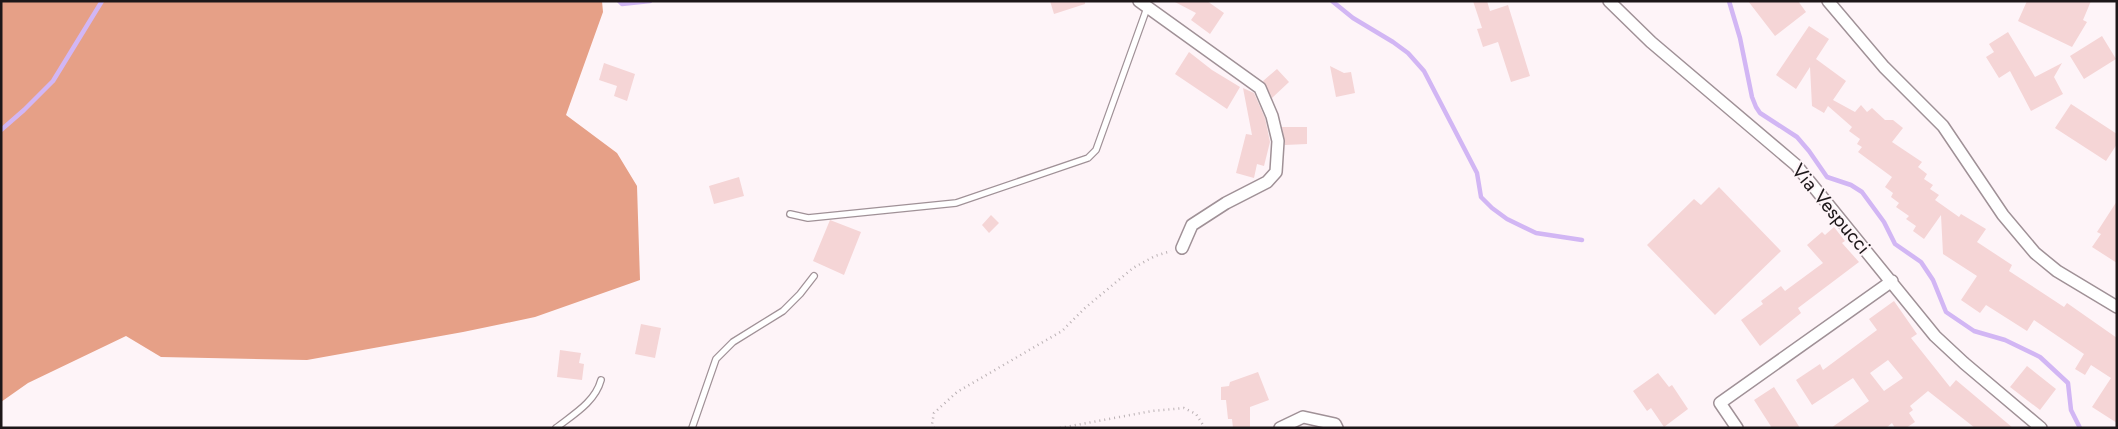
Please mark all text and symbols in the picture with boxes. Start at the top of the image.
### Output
street label: Via Vespucci [1784,157,1878,261]

